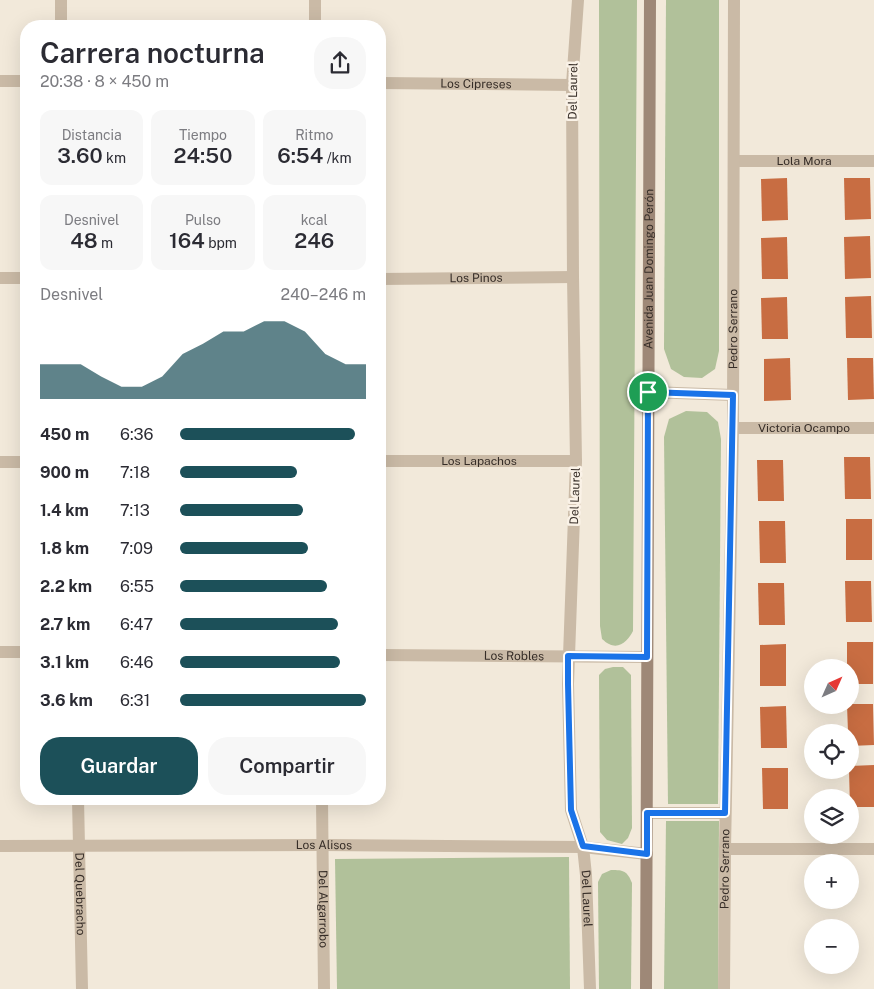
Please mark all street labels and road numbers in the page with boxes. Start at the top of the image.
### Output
street label: Del Laurel [566,62,581,120]
street label: Los Cipreses [440,77,512,91]
street label: Lola Mora [776,154,832,168]
street label: Avenida Juan Domingo Perón [642,189,656,349]
street label: Los Pinos [449,271,503,285]
street label: Pedro Serrano [726,289,740,369]
street label: Victoria Ocampo [758,421,850,435]
street label: Los Lapachos [441,454,517,468]
street label: Del Laurel [567,467,583,525]
street label: Los Robles [484,649,544,663]
street label: Pedro Serrano [718,829,732,909]
street label: Los Alisos [296,838,352,852]
street label: Del Quebracho [72,852,88,936]
street label: Del Laurel [578,869,595,928]
street label: Del Algarrobo [316,870,331,948]

